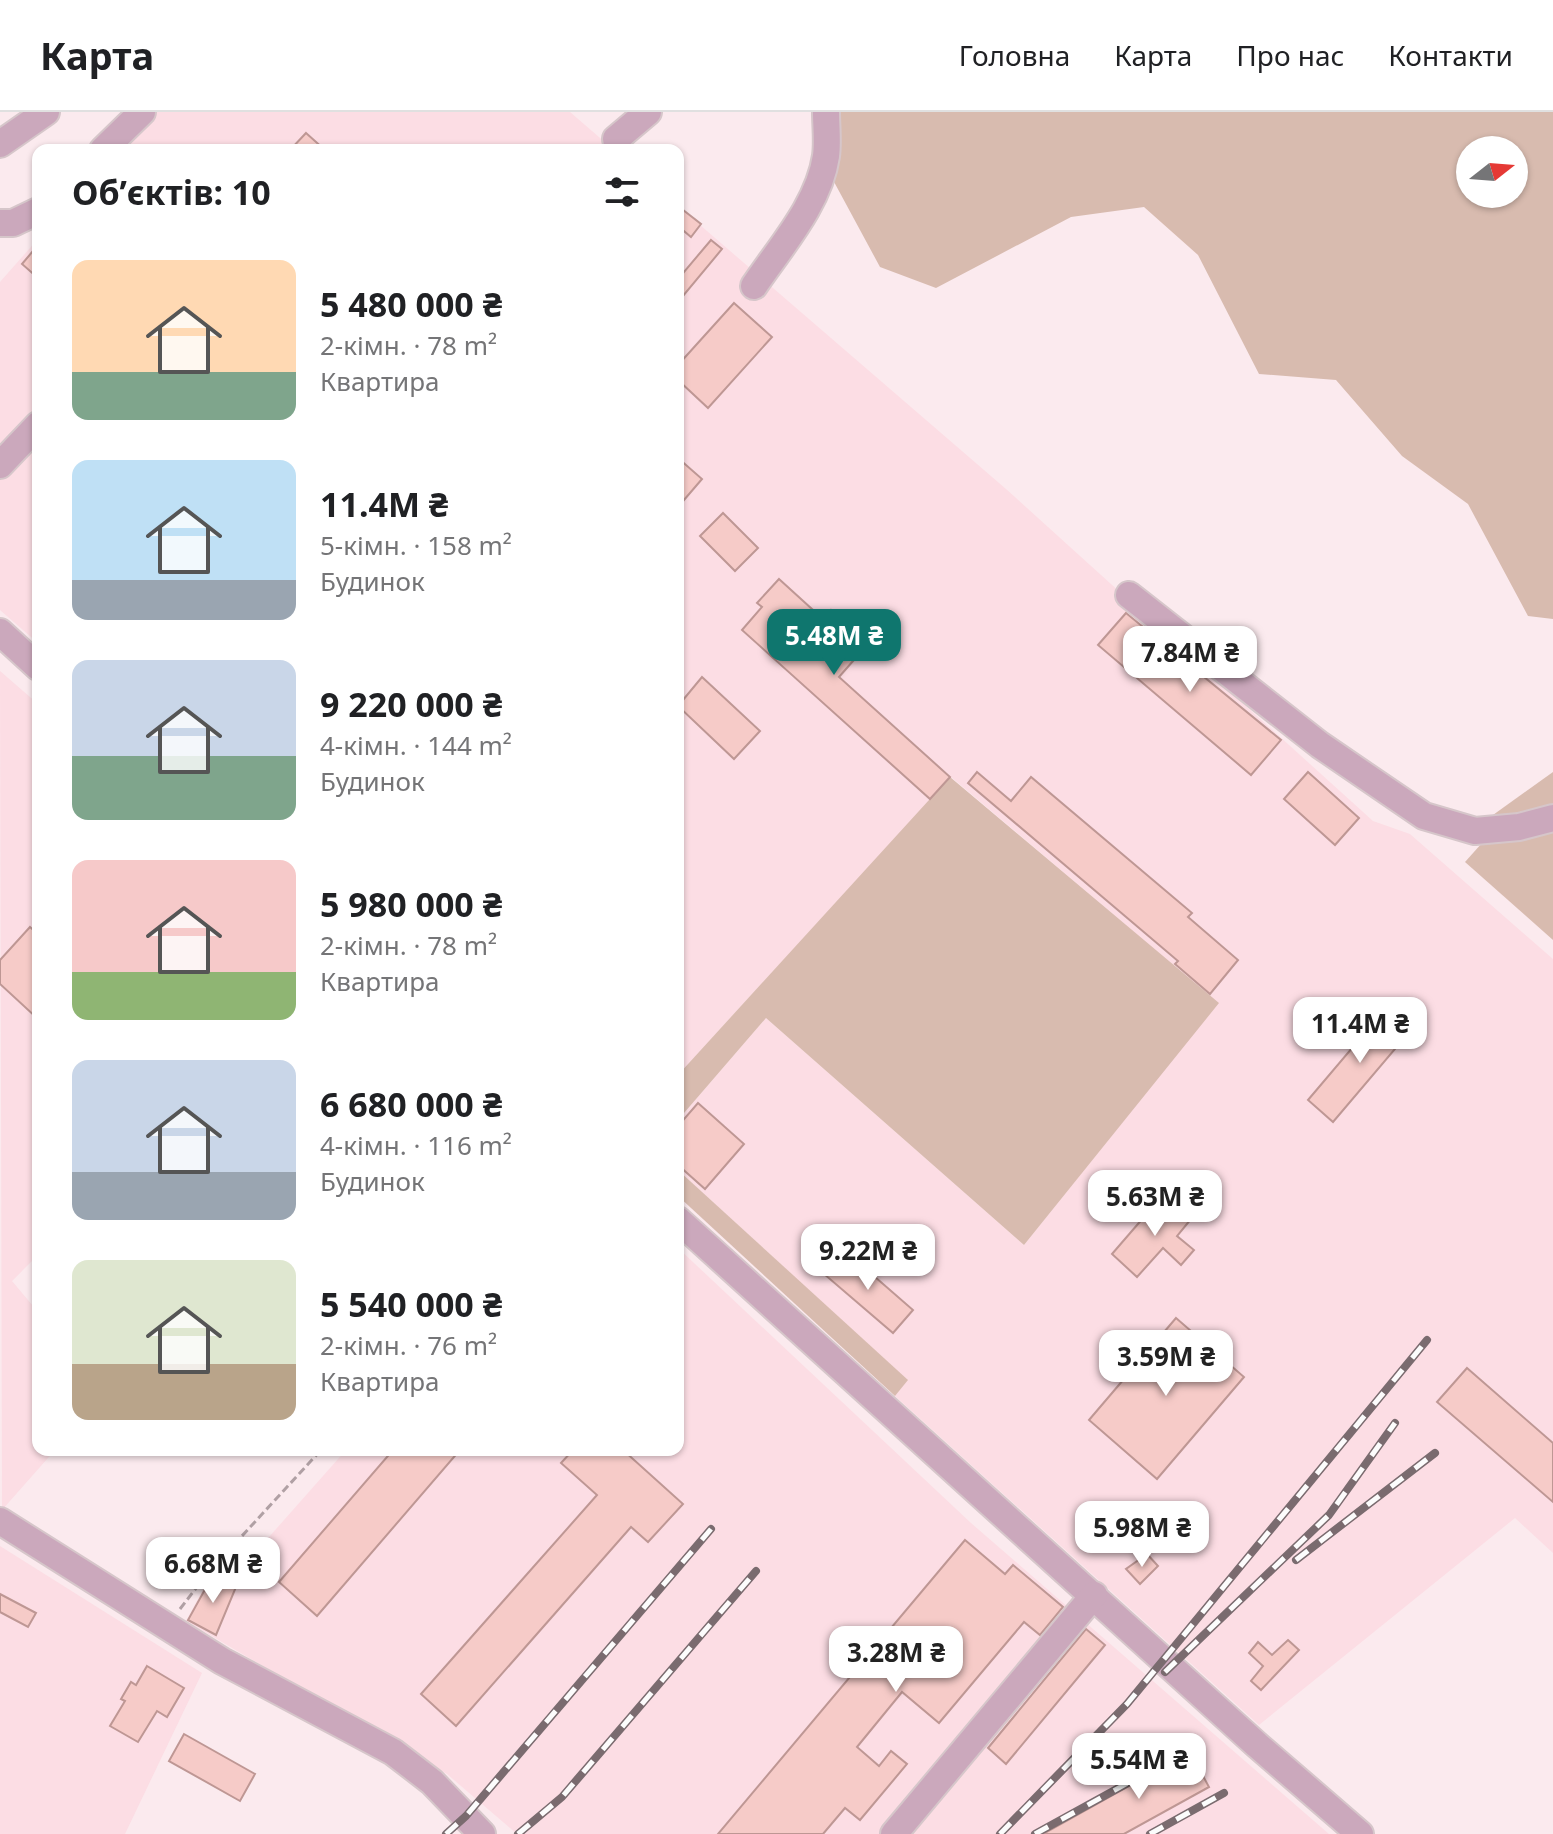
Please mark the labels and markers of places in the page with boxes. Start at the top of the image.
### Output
pin: 5.48M ₴ [760,609,908,677]
pin: 7.84M ₴ [1116,626,1264,694]
pin: 11.4M ₴ [1286,997,1434,1065]
pin: 5.63M ₴ [1081,1170,1229,1238]
pin: 9.22M ₴ [794,1224,942,1292]
pin: 3.59M ₴ [1092,1330,1240,1398]
pin: 5.98M ₴ [1068,1501,1216,1569]
pin: 6.68M ₴ [139,1537,287,1605]
pin: 3.28M ₴ [822,1626,970,1694]
pin: 5.54M ₴ [1065,1733,1213,1801]

